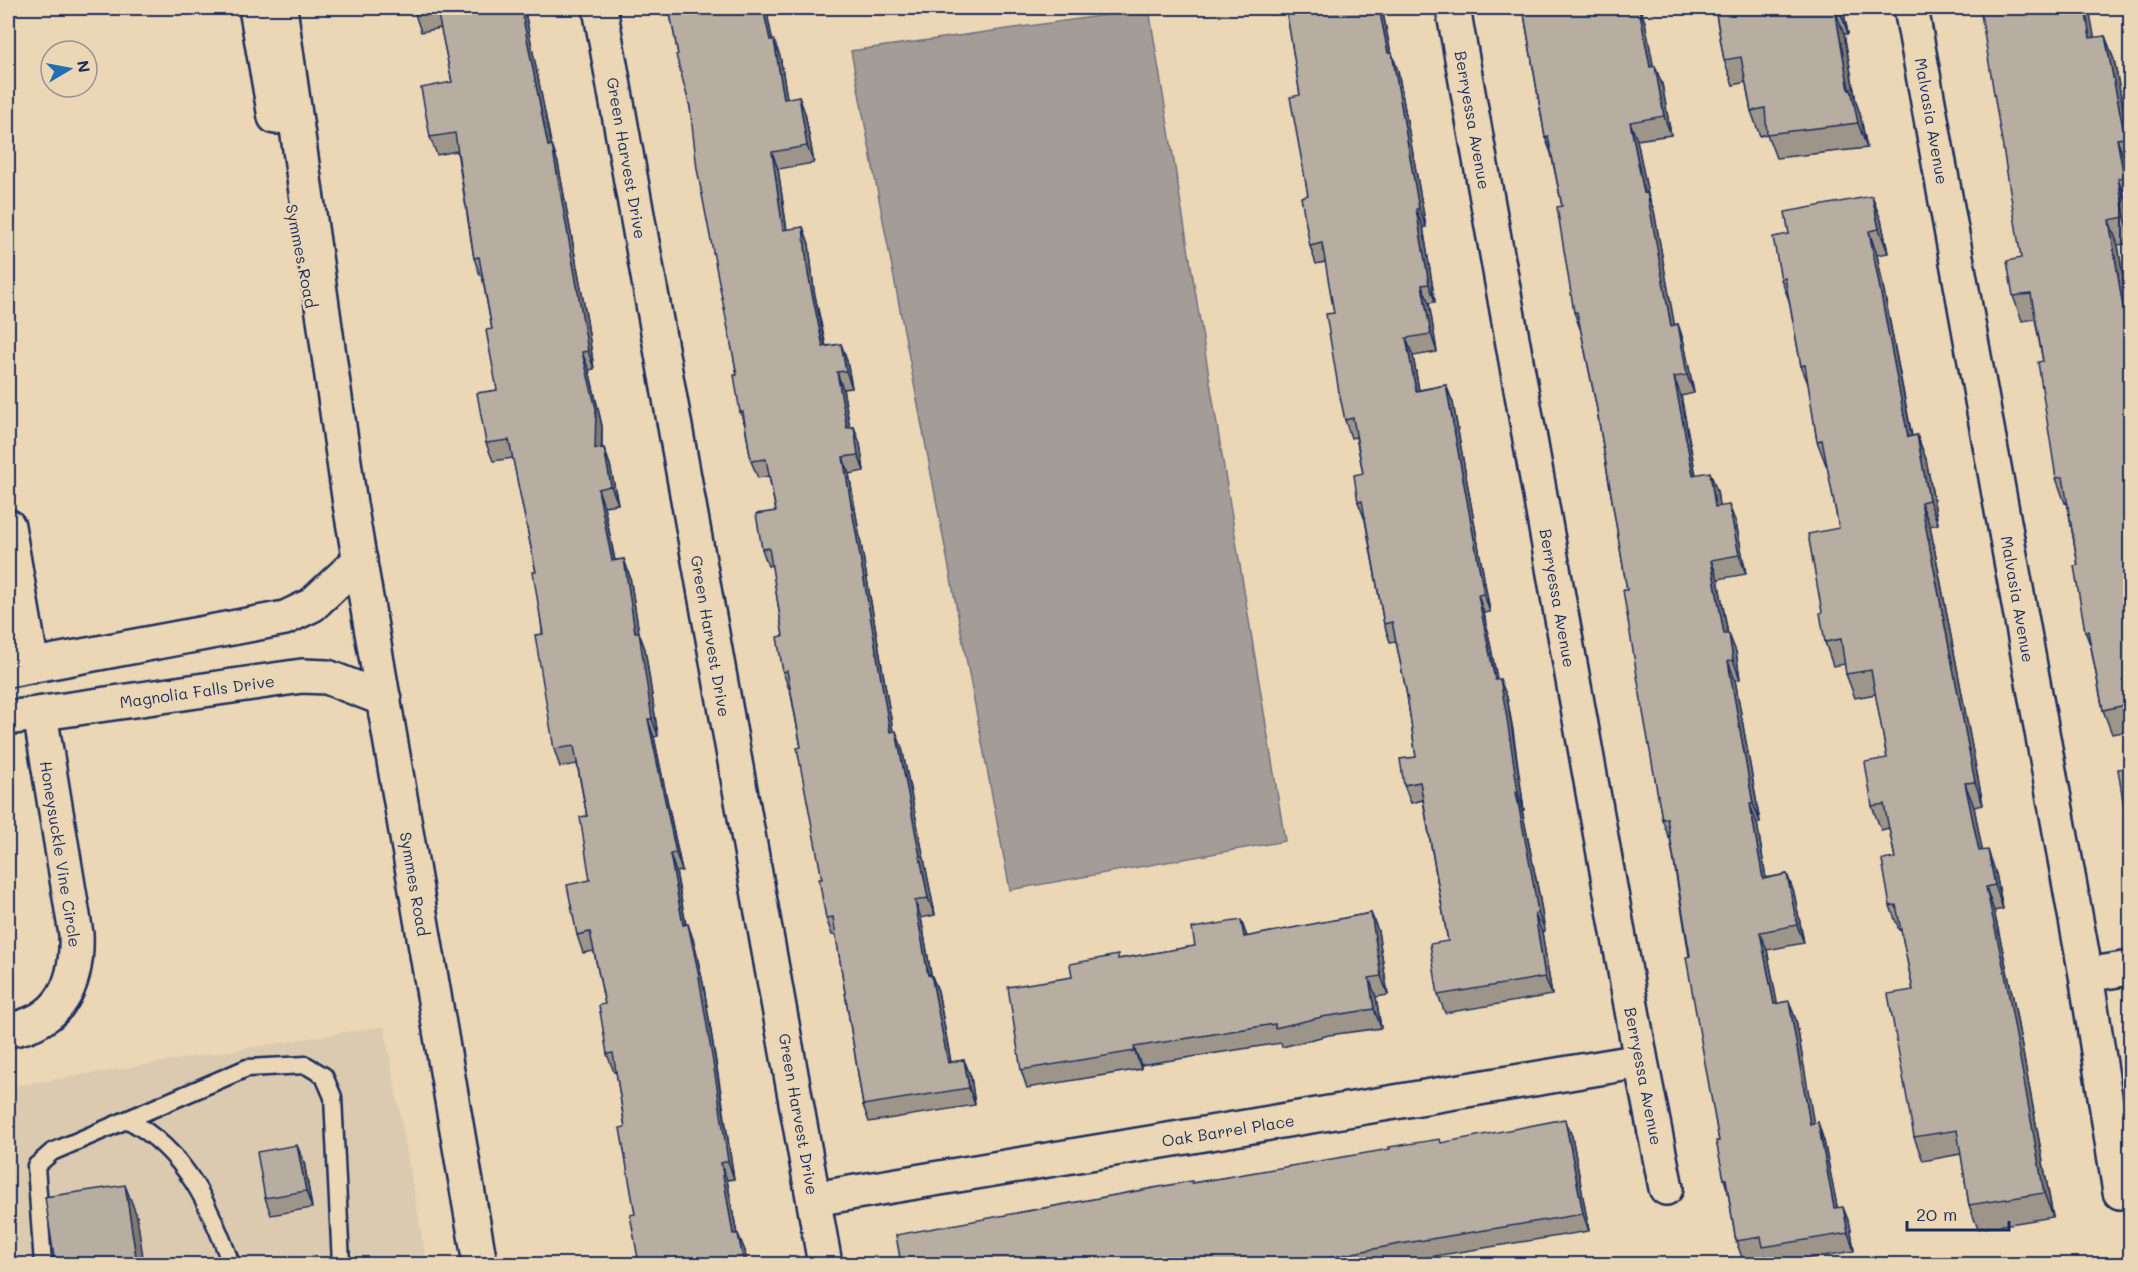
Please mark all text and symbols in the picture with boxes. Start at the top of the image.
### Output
north arrow [39,39,99,99]
street label: Berryessa Avenue [1450,49,1496,191]
street label: Malvasia Avenue [1911,56,1953,186]
text: N [73,58,96,74]
street label: Green Harvest Drive [602,76,652,240]
street label: Symmes Road [282,202,322,310]
street label: Berryessa Avenue [1535,527,1581,669]
street label: Malvasia Avenue [1997,534,2039,664]
street label: Green Harvest Drive [686,554,736,718]
street label: Magnolia Falls Drive [118,670,276,712]
street label: Honeysuckle Vine Circle [36,759,86,949]
street label: Symmes Road [395,830,435,938]
street label: Berryessa Avenue [1620,1005,1668,1147]
street label: Green Harvest Drive [774,1032,824,1196]
street label: Oak Barrel Place [1160,1109,1296,1151]
scale bar [1907,1194,2009,1232]
text: 20 m [1916,1202,1957,1226]

